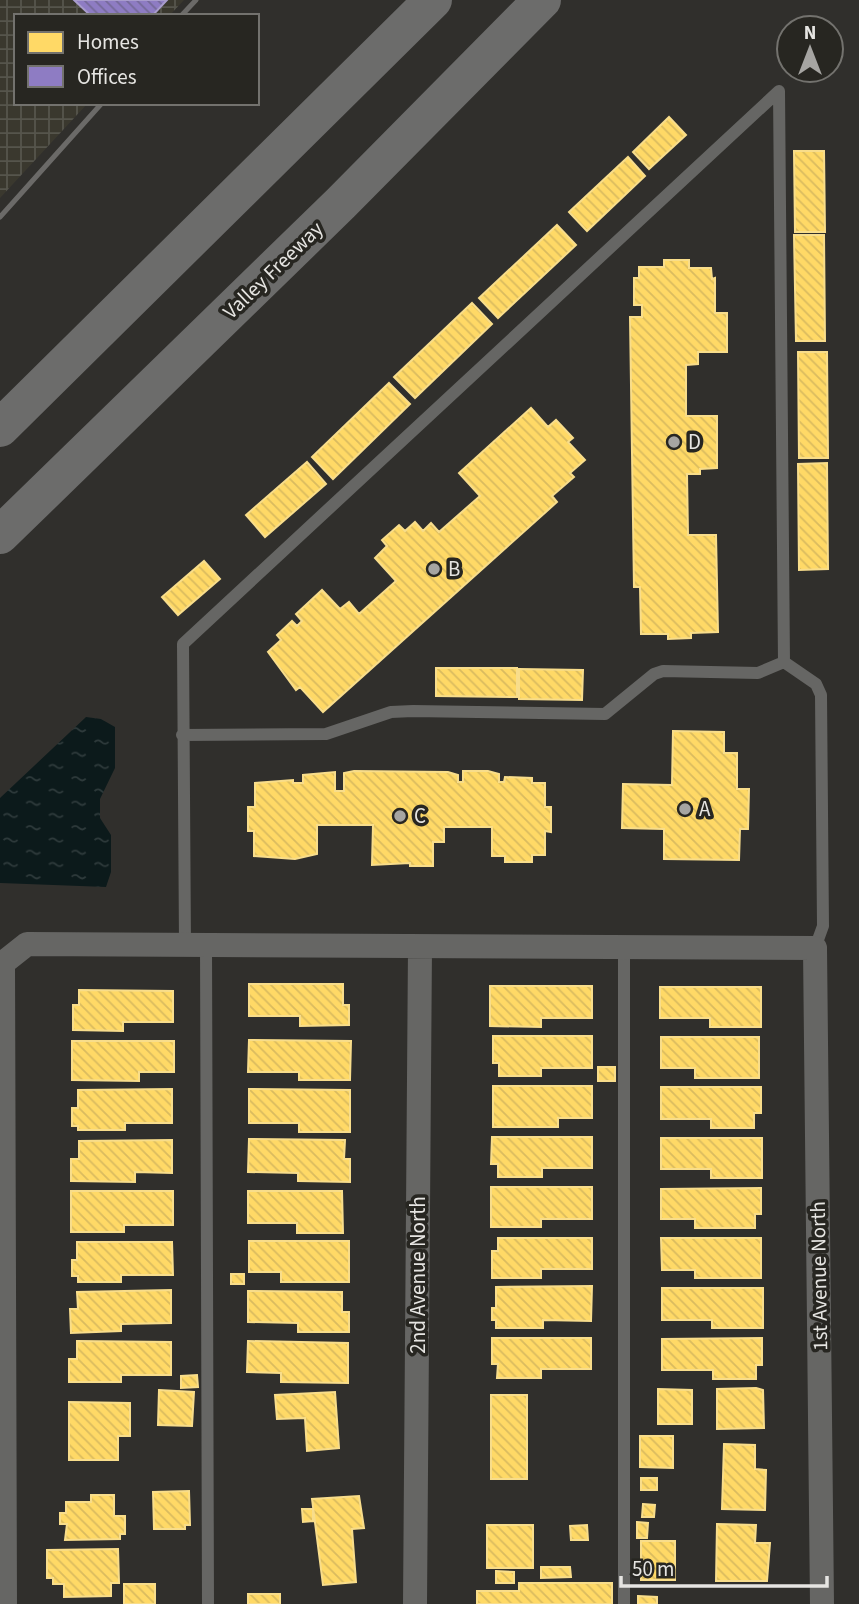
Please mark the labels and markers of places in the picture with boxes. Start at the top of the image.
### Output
place label: D [688,427,701,457]
marker: D [666,434,682,450]
place label: B [448,554,460,584]
marker: B [426,561,442,577]
place label: A [699,794,711,824]
place label: C [414,801,426,831]
marker: A [677,801,693,817]
marker: C [392,808,408,824]

